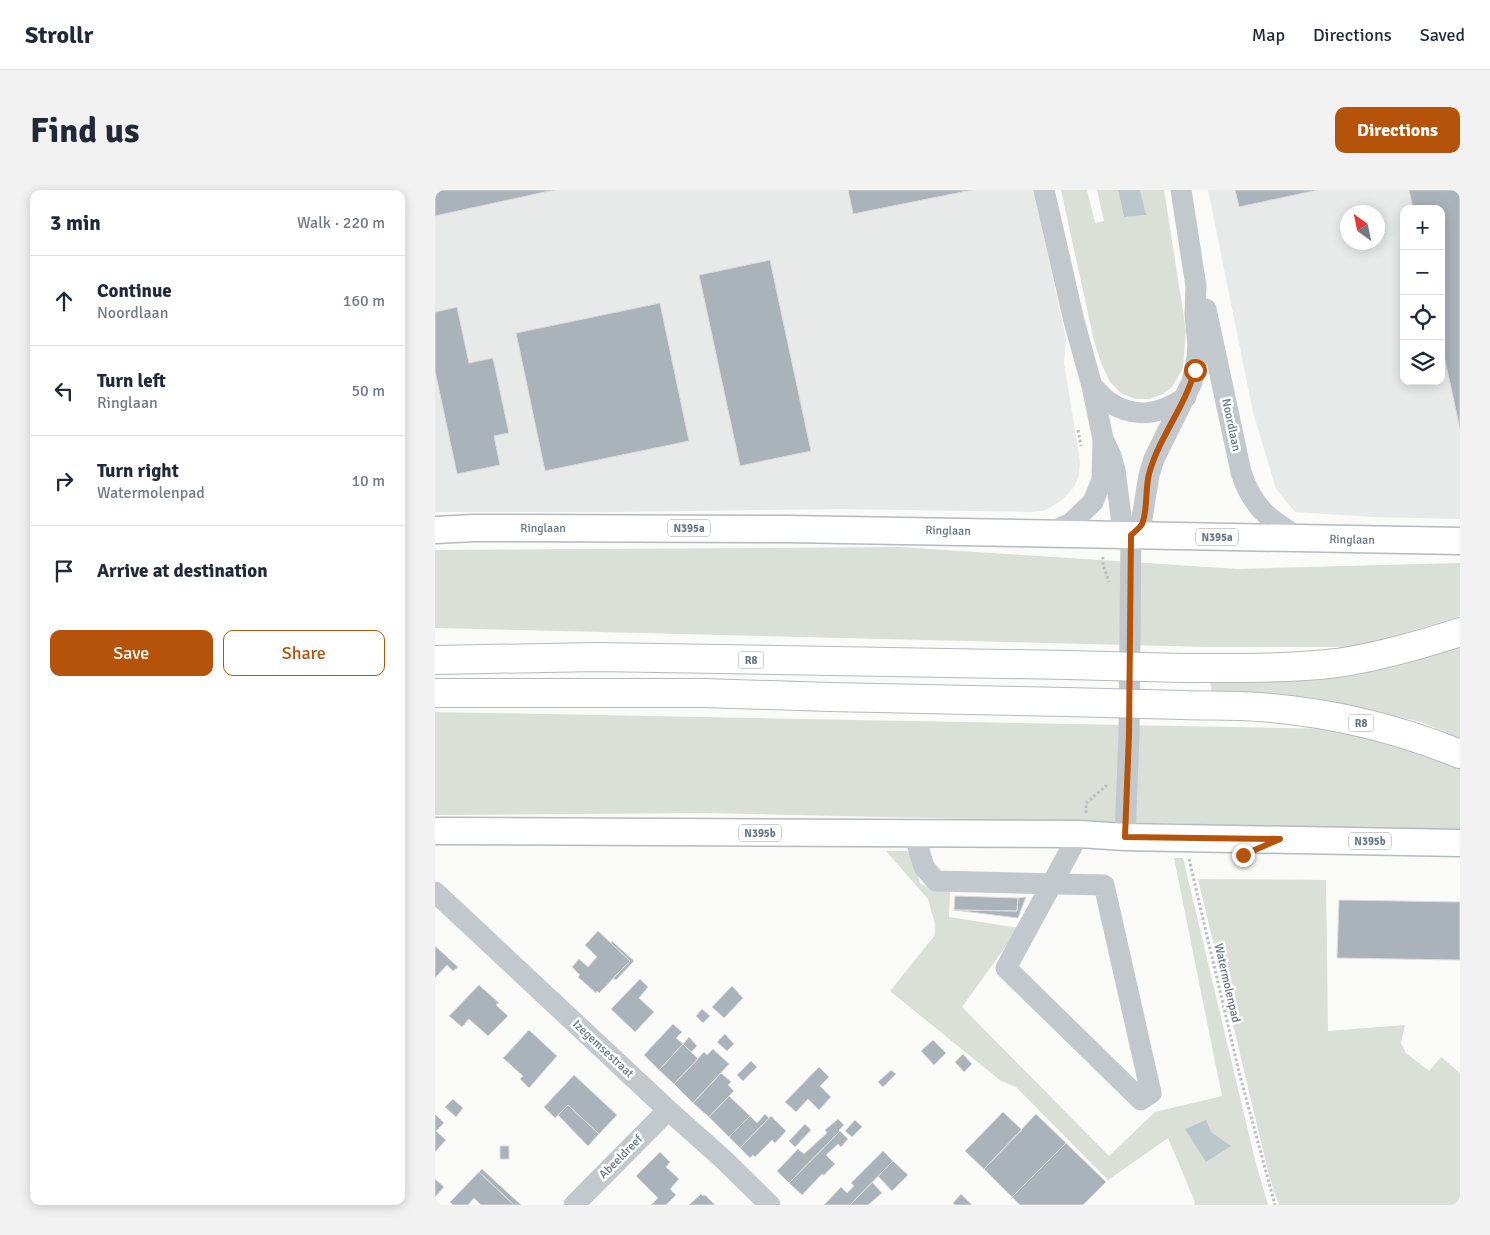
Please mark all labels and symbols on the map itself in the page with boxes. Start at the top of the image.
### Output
north arrow [1340,205,1385,250]
route start [1184,359,1207,382]
street label: Noordlaan [1218,397,1244,453]
road number: N395a [668,519,710,536]
street label: Ringlaan [520,521,566,536]
street label: Ringlaan [925,523,971,539]
road number: N395a [1196,528,1238,546]
street label: Ringlaan [1329,532,1375,548]
road number: R8 [739,652,763,668]
road number: R8 [1349,714,1373,732]
road number: N395b [739,824,781,841]
road number: N395b [1349,832,1391,849]
route end [1232,844,1255,867]
street label: Watermolenpad [1211,942,1243,1024]
street label: Izegemsestraat [569,1017,637,1081]
street label: Abeeldreef [596,1131,647,1182]

